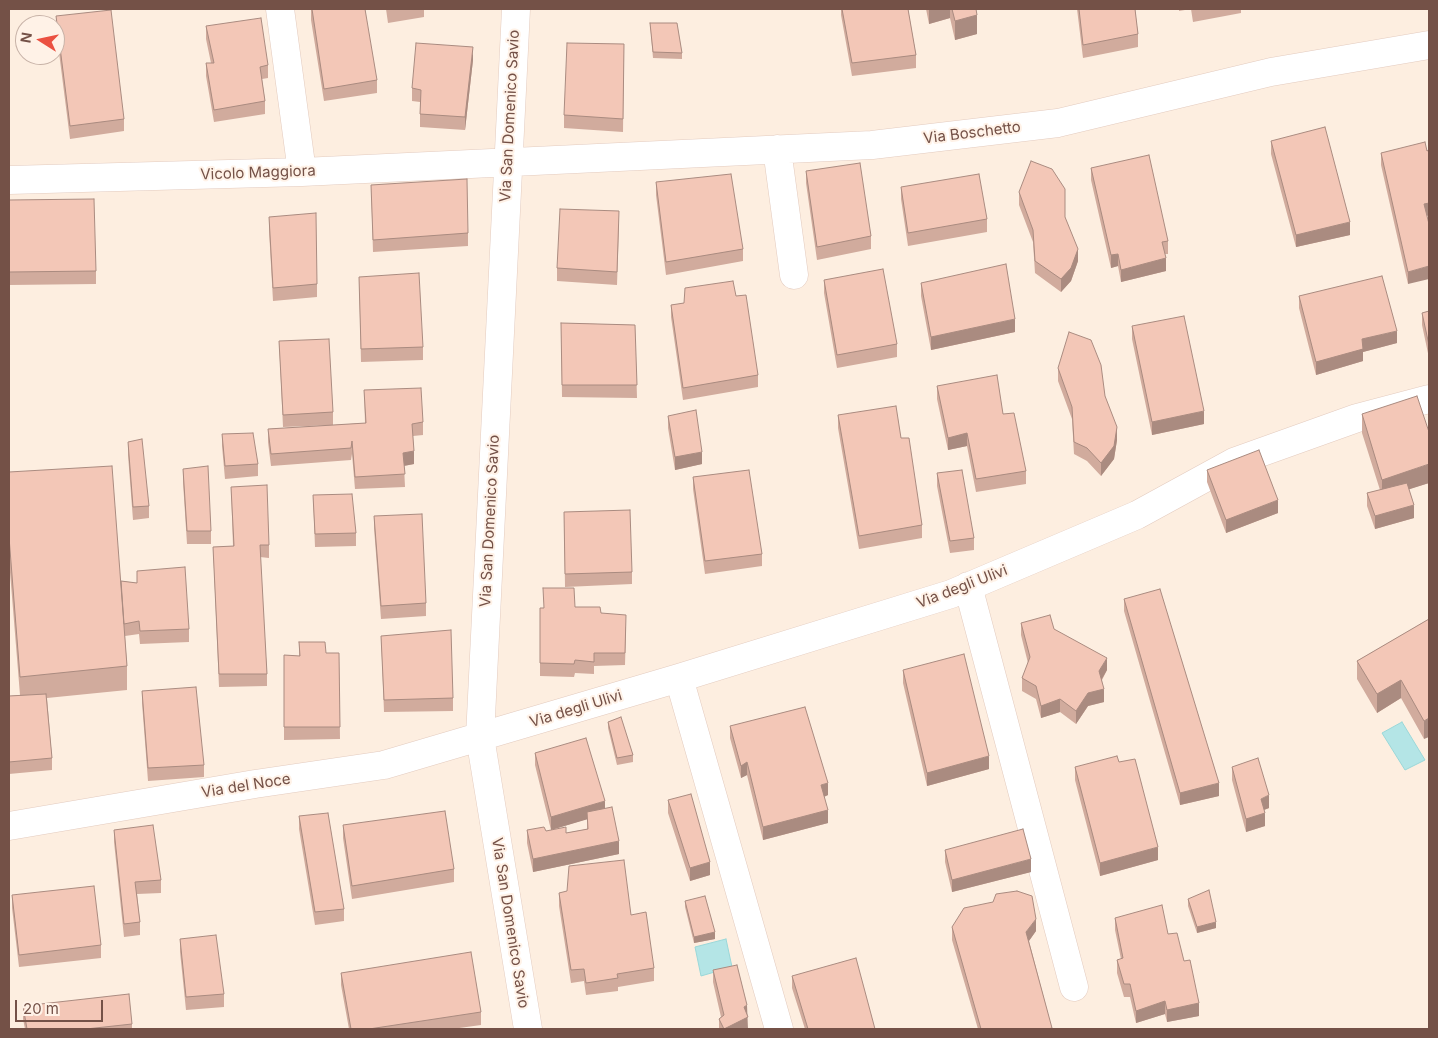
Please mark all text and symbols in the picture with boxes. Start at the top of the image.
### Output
north arrow [15,15,65,65]
street label: Via San Domenico Savio [496,29,524,203]
text: N [16,31,35,44]
street label: Via Boschetto [922,118,1022,148]
street label: Vicolo Maggiora [200,162,316,184]
street label: Via San Domenico Savio [476,434,504,608]
street label: Via degli Ulivi [914,561,1010,613]
street label: Via degli Ulivi [528,686,624,732]
street label: Via del Noce [200,770,292,802]
street label: Via San Domenico Savio [488,836,532,1010]
scale bar [18,990,105,1022]
text: 20 m [23,999,59,1018]

